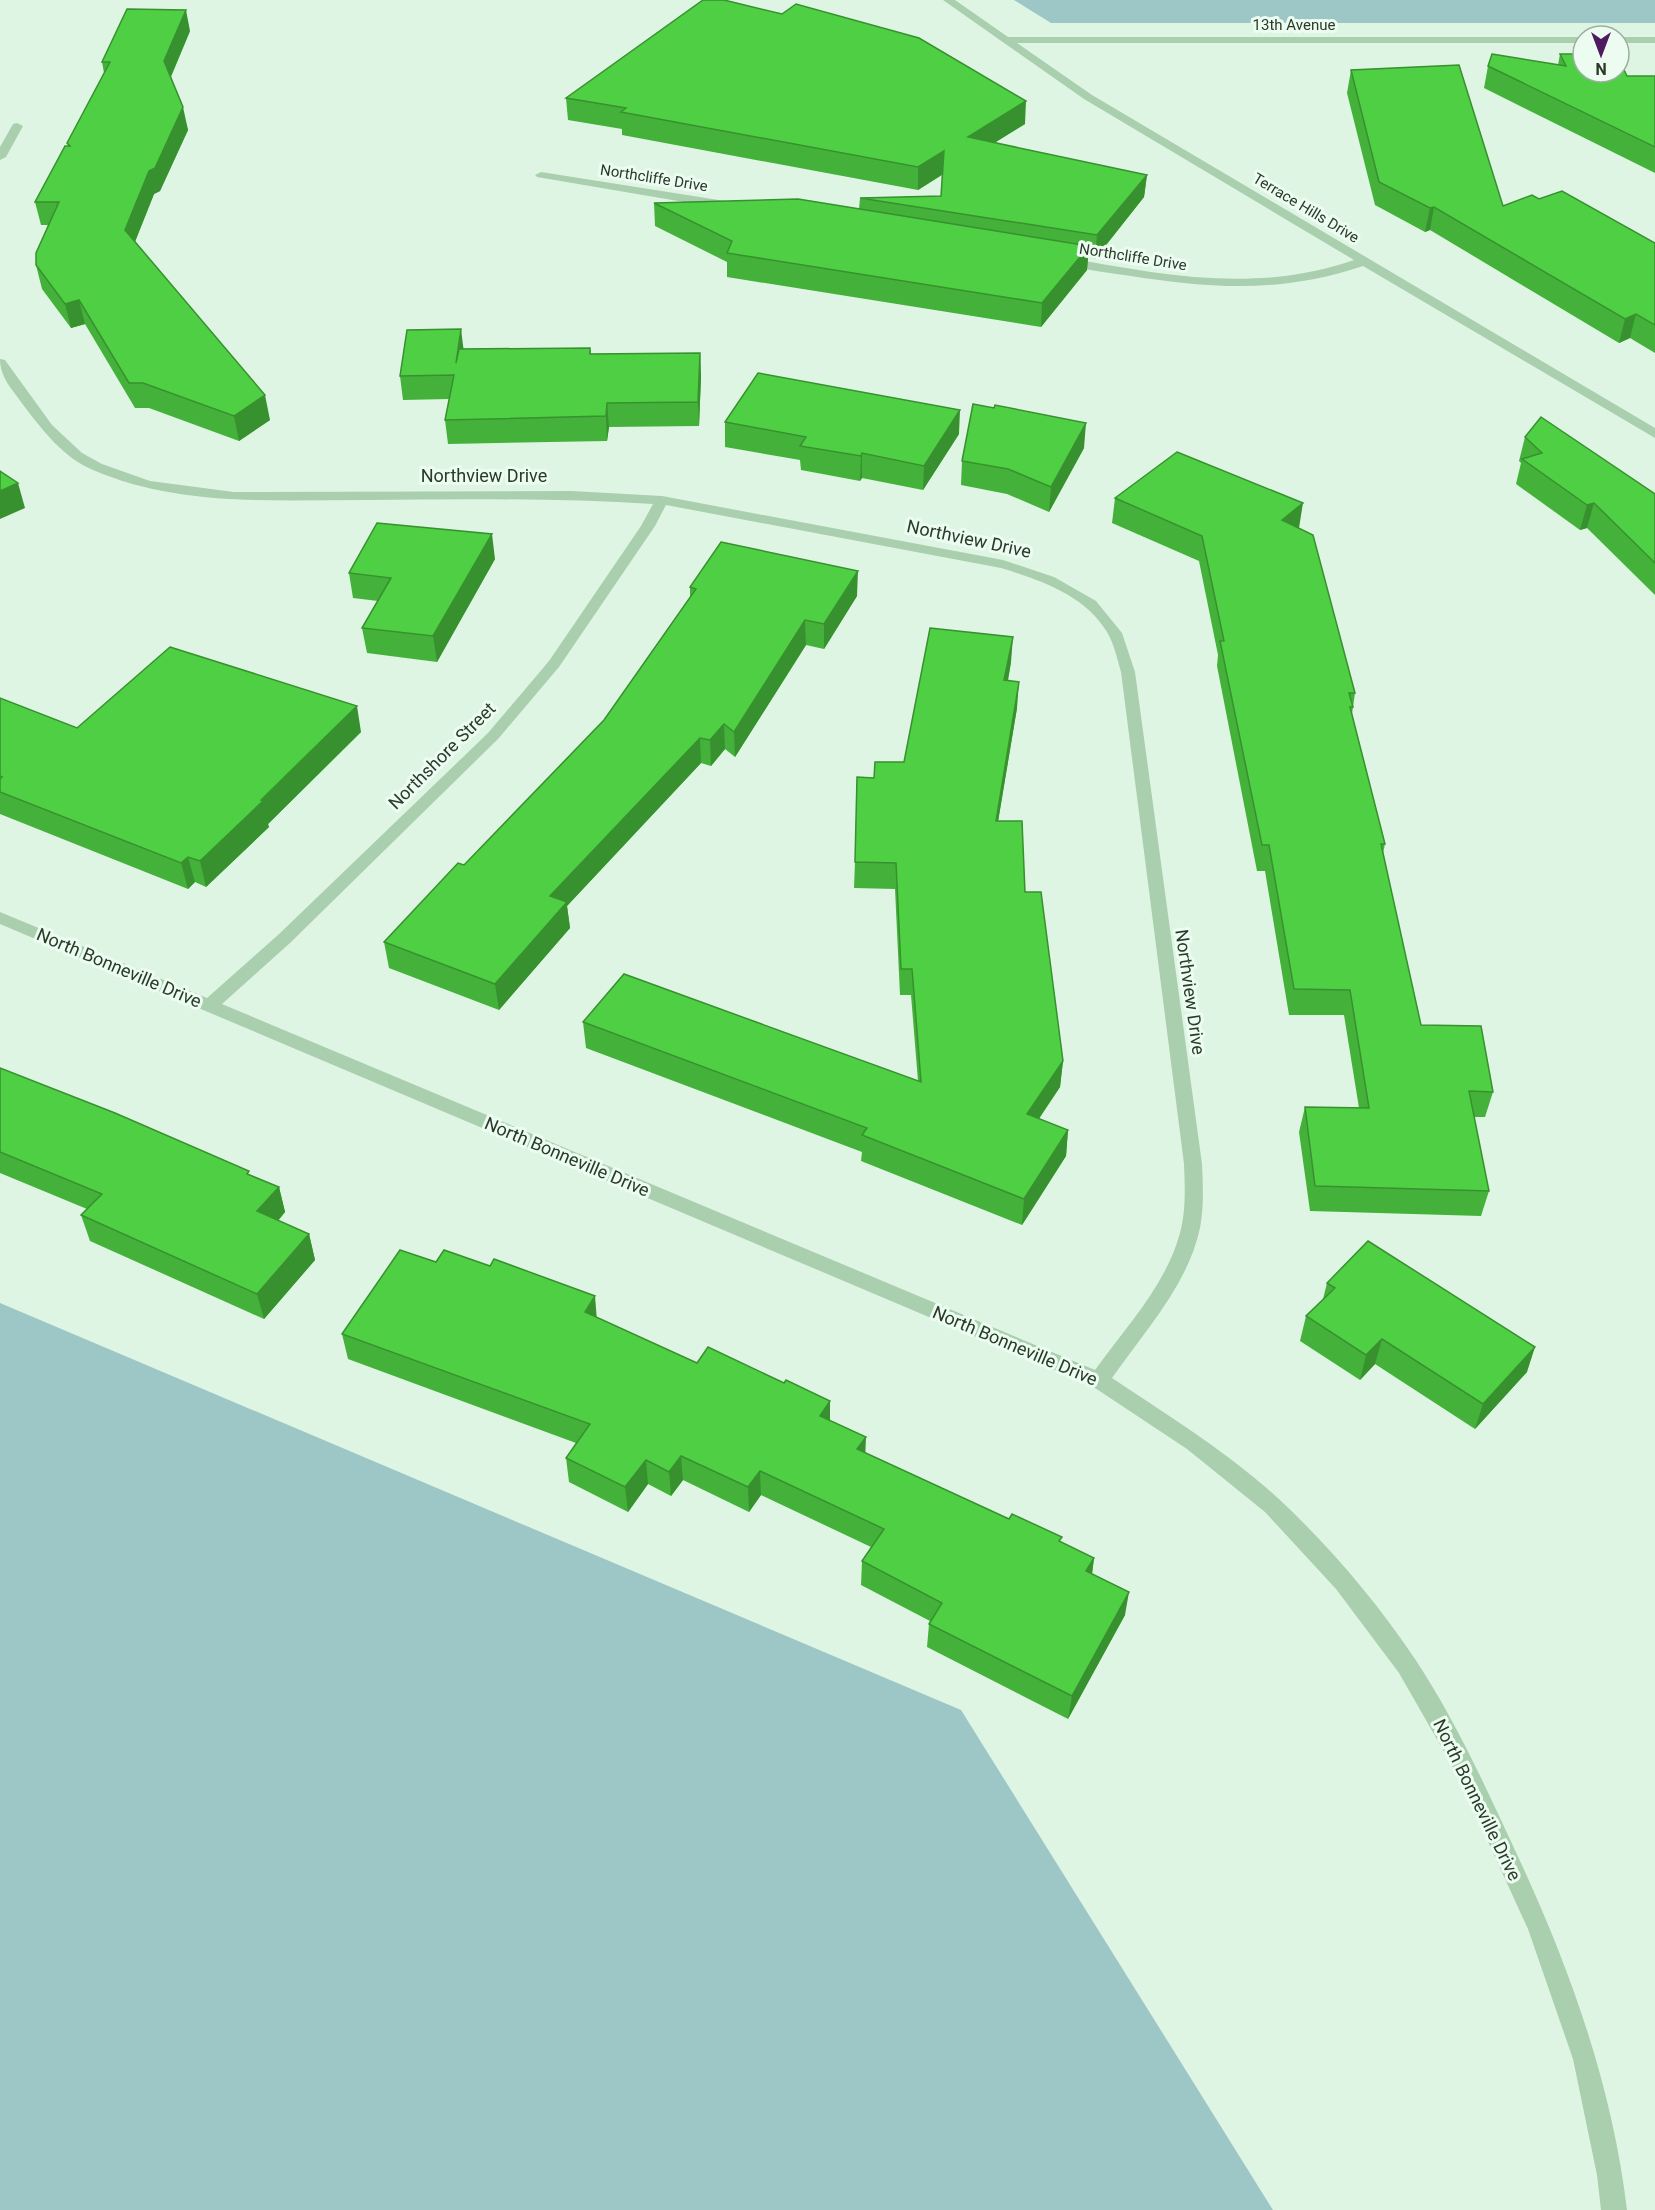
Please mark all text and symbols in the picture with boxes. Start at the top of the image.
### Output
street label: 13th Avenue [1253,16,1335,34]
north arrow [1571,24,1631,84]
text: N [1595,59,1607,78]
street label: Northcliffe Drive [599,161,709,195]
street label: Terrace Hills Drive [1250,169,1362,247]
street label: Northcliffe Drive [1078,240,1188,274]
street label: Northview Drive [421,465,547,486]
street label: Northview Drive [905,515,1033,562]
street label: Northshore Street [384,698,499,813]
street label: North Bonneville Drive [34,923,205,1012]
street label: Northview Drive [1171,928,1210,1056]
street label: North Bonneville Drive [482,1112,653,1201]
street label: North Bonneville Drive [930,1301,1101,1390]
street label: North Bonneville Drive [1429,1716,1526,1884]

